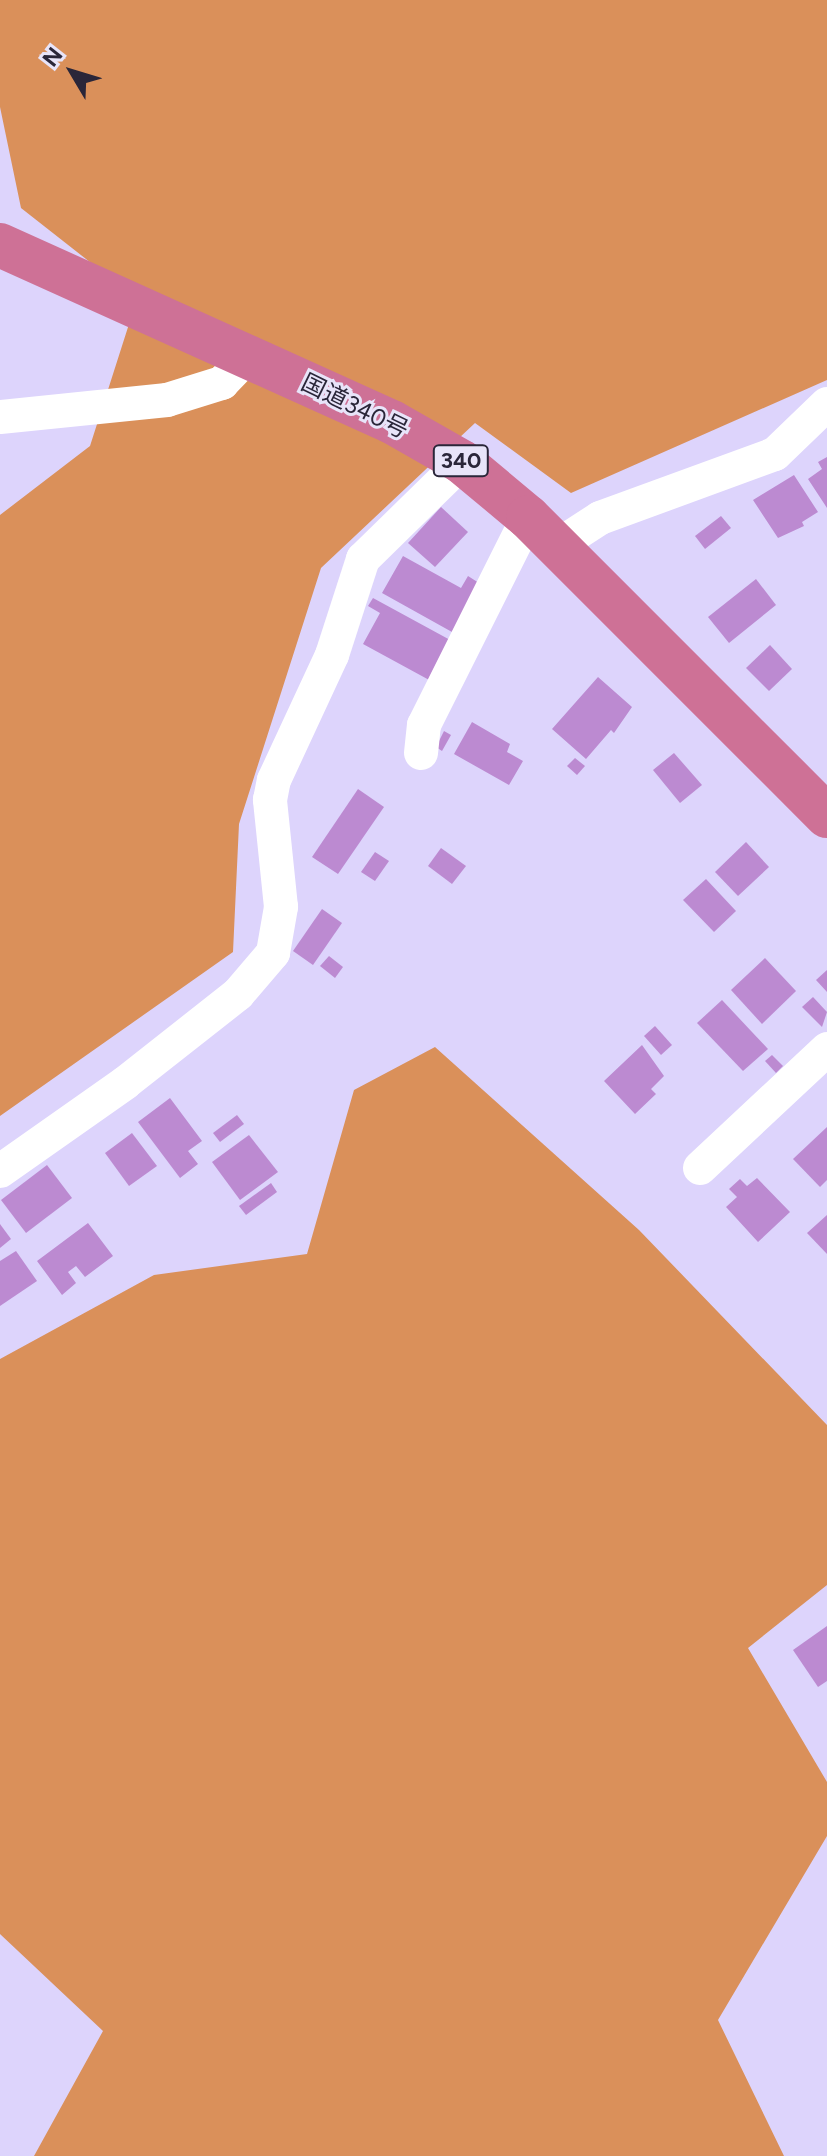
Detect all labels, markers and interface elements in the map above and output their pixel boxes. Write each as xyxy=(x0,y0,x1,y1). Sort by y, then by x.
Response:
north arrow xyxy=(32,32,112,112)
text: N xyxy=(37,42,69,72)
street label: 国道340号 xyxy=(297,368,413,444)
road number: 340 xyxy=(431,443,491,479)

